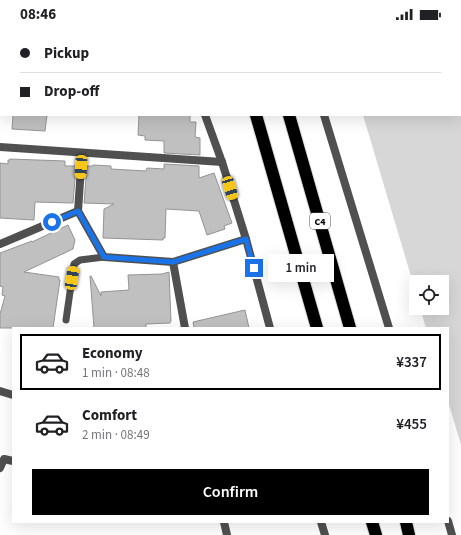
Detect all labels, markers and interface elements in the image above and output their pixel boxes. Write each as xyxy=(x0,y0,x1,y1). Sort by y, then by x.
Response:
text: 08:46 xyxy=(20,4,56,25)
text: Pickup xyxy=(44,43,89,64)
text: Drop-off xyxy=(44,81,99,102)
car xyxy=(74,155,88,179)
car xyxy=(221,175,239,201)
route start xyxy=(43,213,61,231)
road number: C4 xyxy=(310,213,330,229)
callout: 1 min xyxy=(268,254,334,282)
route end xyxy=(245,259,263,277)
text: 1 min xyxy=(286,259,316,277)
car xyxy=(64,265,80,291)
map controls xyxy=(409,275,449,315)
button: locate xyxy=(409,275,449,315)
text: Economy xyxy=(82,343,143,364)
icon: car xyxy=(34,344,70,380)
text: ¥337 xyxy=(396,352,427,373)
text: 1 min · 08:48 xyxy=(82,364,150,382)
text: Comfort xyxy=(82,405,137,426)
icon: car xyxy=(34,406,70,442)
text: ¥455 xyxy=(396,414,427,435)
text: 2 min · 08:49 xyxy=(82,426,150,444)
button: Confirm xyxy=(32,469,429,515)

